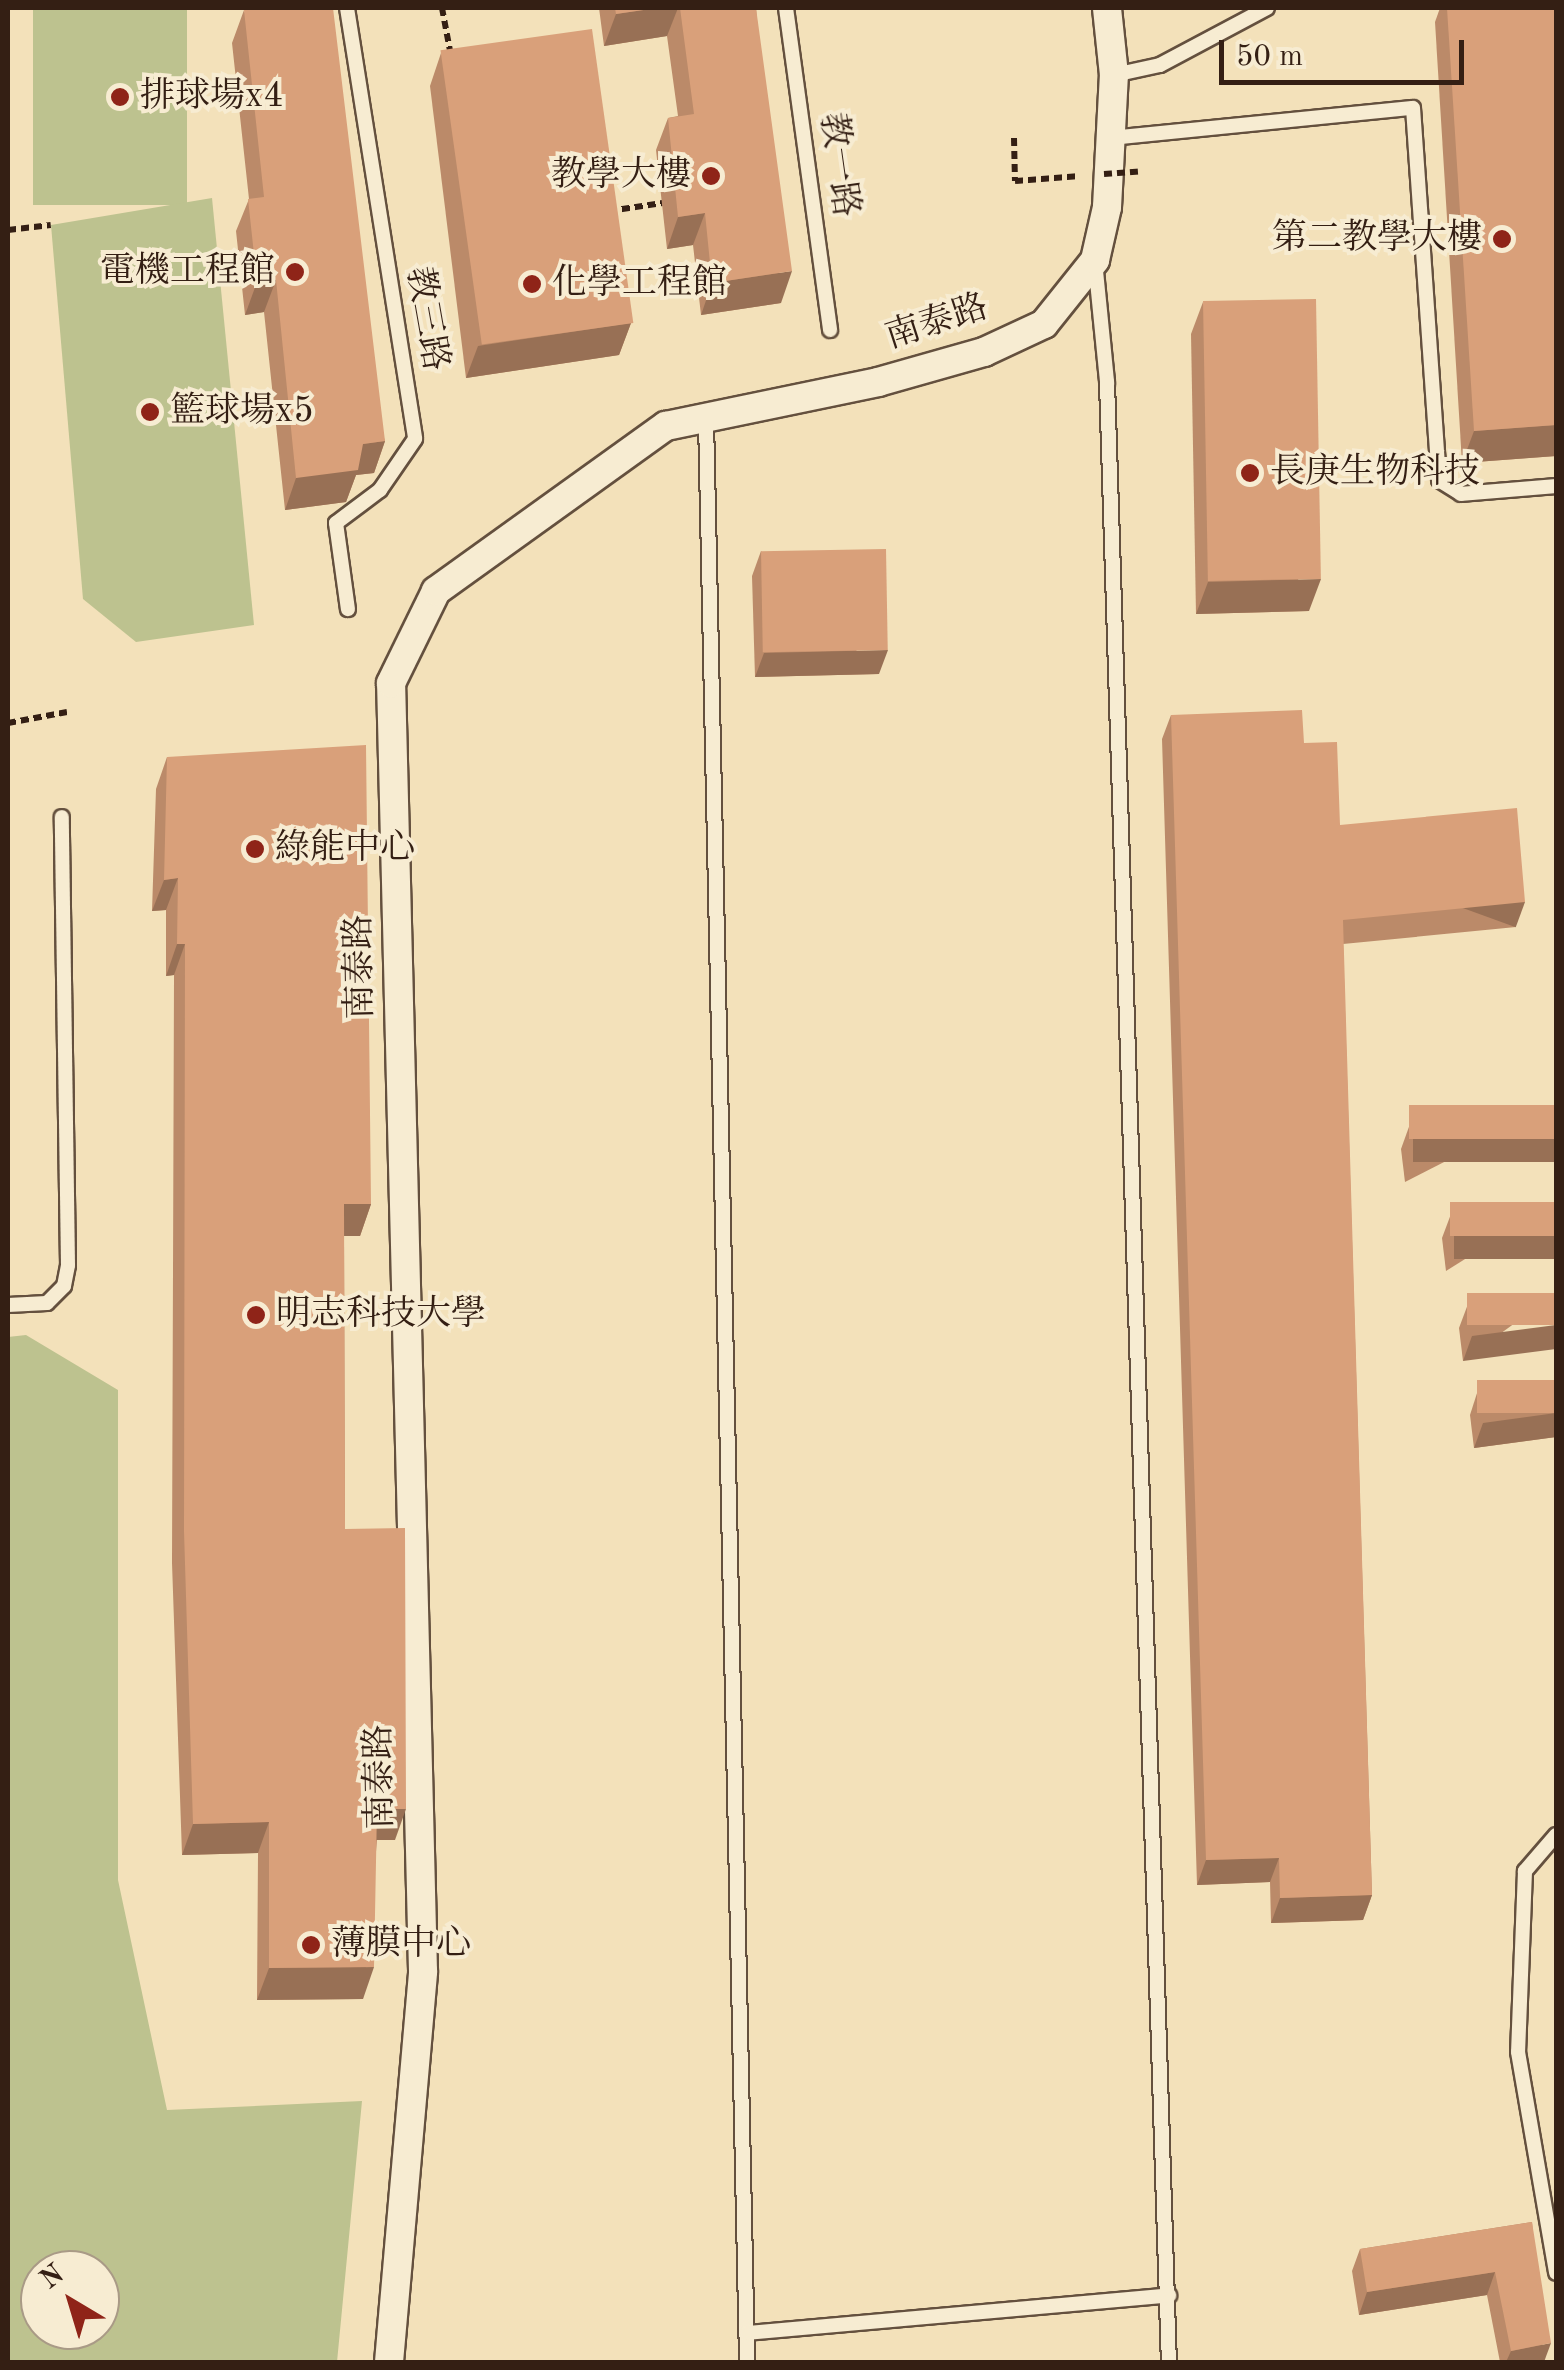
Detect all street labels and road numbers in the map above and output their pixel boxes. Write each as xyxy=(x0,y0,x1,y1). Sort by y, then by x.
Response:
street label: 教一路 xyxy=(810,110,866,220)
street label: 教三路 xyxy=(396,264,456,374)
street label: 南泰路 xyxy=(881,287,993,359)
street label: 南泰路 xyxy=(339,914,383,1020)
street label: 南泰路 xyxy=(359,1724,403,1830)

